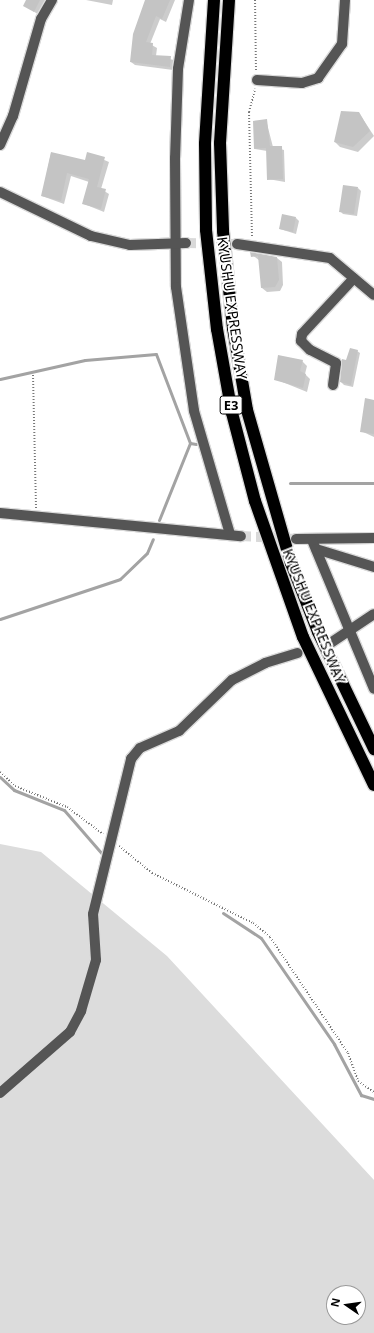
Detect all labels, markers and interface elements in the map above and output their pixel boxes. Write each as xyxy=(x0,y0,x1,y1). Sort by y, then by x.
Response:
street label: KYUSHU EXPRESSWAY xyxy=(214,236,250,380)
road number: E3 xyxy=(219,394,243,416)
street label: KYUSHU EXPRESSWAY xyxy=(279,546,349,686)
north arrow xyxy=(326,1285,366,1325)
text: N xyxy=(326,1296,343,1308)

